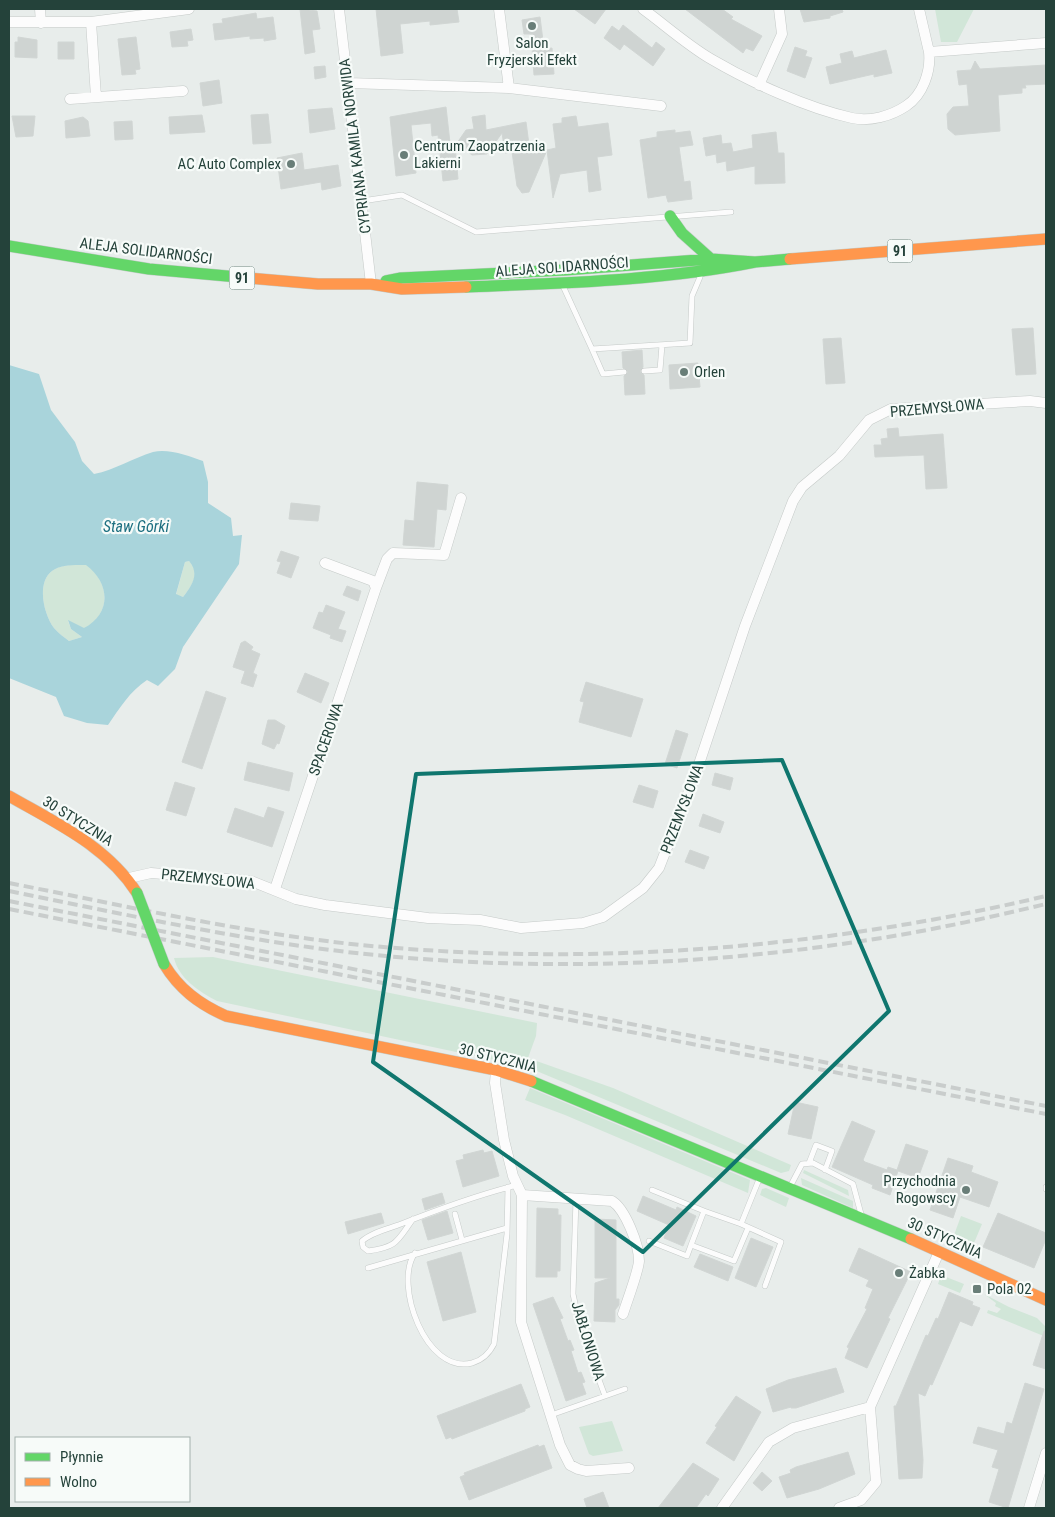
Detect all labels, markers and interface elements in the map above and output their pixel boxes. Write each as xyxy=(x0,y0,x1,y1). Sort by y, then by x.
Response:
marker: Salon Fryzjerski Efekt xyxy=(526,20,538,32)
place label: Salon Fryzjerski Efekt xyxy=(487,34,577,69)
street label: CYPRIANA KAMILA NORWIDA xyxy=(335,57,375,235)
place label: Centrum Zaopatrzenia Lakierni xyxy=(414,137,545,172)
marker: Centrum Zaopatrzenia Lakierni xyxy=(398,149,410,161)
place label: AC Auto Complex xyxy=(178,155,281,173)
marker: AC Auto Complex xyxy=(285,158,297,170)
street label: ALEJA SOLIDARNOŚCI xyxy=(79,234,213,268)
road number: 91 xyxy=(888,240,912,262)
street label: ALEJA SOLIDARNOŚCI xyxy=(495,253,629,281)
road number: 91 xyxy=(230,266,254,290)
place label: Orlen xyxy=(694,363,725,381)
marker: Orlen xyxy=(678,366,690,378)
street label: PRZEMYSŁOWA xyxy=(889,395,985,421)
water label: Staw Górki xyxy=(103,517,169,536)
street label: SPACEROWA xyxy=(305,700,347,778)
street label: PRZEMYSŁOWA xyxy=(657,762,707,856)
street label: 30 STYCZNIA xyxy=(39,792,117,850)
street label: PRZEMYSŁOWA xyxy=(160,865,256,893)
street label: 30 STYCZNIA xyxy=(457,1040,539,1076)
place label: Przychodnia Rogowscy xyxy=(883,1172,956,1207)
marker: Przychodnia Rogowscy xyxy=(960,1184,972,1196)
street label: 30 STYCZNIA xyxy=(905,1214,985,1263)
place label: Żabka xyxy=(909,1264,945,1282)
marker: Żabka xyxy=(893,1267,905,1279)
place label: Pola 02 xyxy=(987,1280,1032,1298)
marker: Pola 02 xyxy=(971,1283,983,1295)
street label: JABŁONIOWA xyxy=(567,1299,609,1383)
legend xyxy=(15,1437,190,1502)
text: Płynnie xyxy=(60,1448,103,1466)
text: Wolno xyxy=(60,1473,97,1491)

